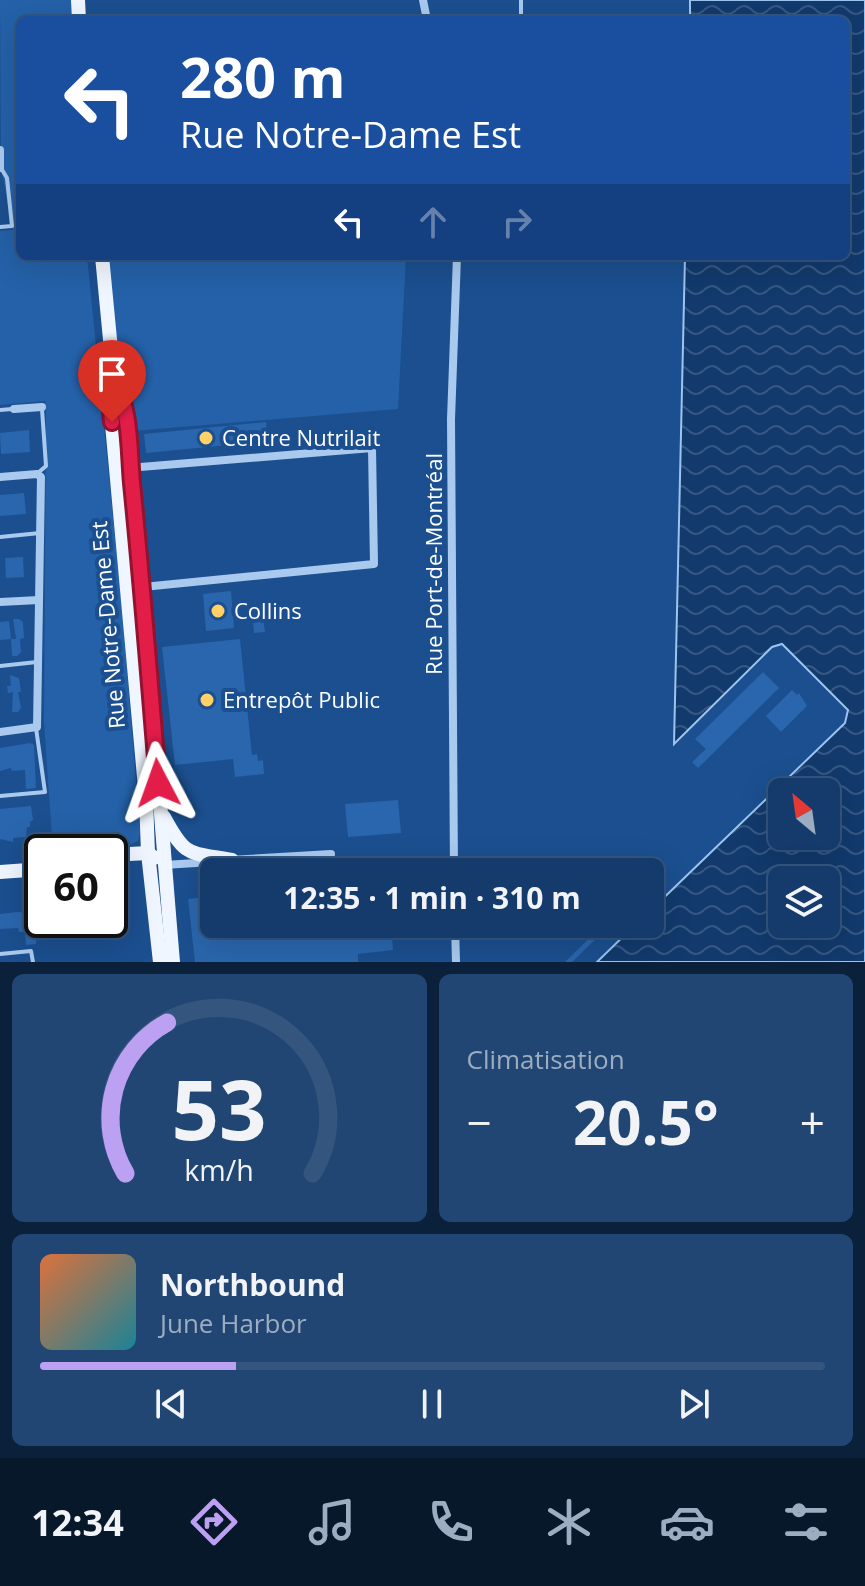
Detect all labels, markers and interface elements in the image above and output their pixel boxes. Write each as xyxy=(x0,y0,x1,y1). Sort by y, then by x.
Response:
text: 280 m xyxy=(180,38,346,114)
icon: left xyxy=(48,48,152,152)
text: Rue Notre-Dame Est xyxy=(180,110,521,159)
icon: left xyxy=(327,200,371,244)
icon: ahead xyxy=(411,200,455,244)
icon: right xyxy=(495,200,539,244)
pin xyxy=(78,340,146,422)
icon: arrive xyxy=(90,352,134,396)
place label: Centre Nutrilait xyxy=(222,422,380,452)
marker: Centre Nutrilait xyxy=(197,429,215,447)
street label: Rue Port-de-Montréal xyxy=(418,453,448,675)
street label: Rue Notre-Dame Est xyxy=(83,520,131,730)
place label: Collins xyxy=(234,595,302,625)
marker: Collins xyxy=(209,602,227,620)
place label: Entrepôt Public xyxy=(223,684,380,714)
marker: Entrepôt Public xyxy=(198,691,216,709)
position arrow xyxy=(116,741,200,825)
north arrow xyxy=(768,778,840,850)
map controls xyxy=(768,778,840,938)
speed limit sign: 60 xyxy=(24,834,128,938)
button: layers xyxy=(768,866,840,938)
text: 12:35 · 1 min · 310 m xyxy=(283,877,581,918)
text: Climatisation xyxy=(467,1041,625,1077)
text: 53 xyxy=(172,1051,267,1164)
text: 20.5° xyxy=(573,1081,719,1163)
text: − xyxy=(467,1092,492,1152)
text: + xyxy=(800,1092,825,1152)
text: km/h xyxy=(185,1150,254,1189)
text: Northbound xyxy=(160,1264,345,1305)
text: June Harbor xyxy=(160,1305,307,1341)
icon: previous xyxy=(149,1382,193,1426)
icon: pause xyxy=(410,1382,454,1426)
icon: next xyxy=(672,1382,716,1426)
icon: directions xyxy=(186,1494,242,1550)
icon: music xyxy=(304,1494,360,1550)
icon: phone xyxy=(423,1494,479,1550)
icon: climate xyxy=(541,1494,597,1550)
icon: car xyxy=(659,1494,715,1550)
icon: filters xyxy=(778,1494,834,1550)
text: 12:34 xyxy=(31,1498,124,1547)

